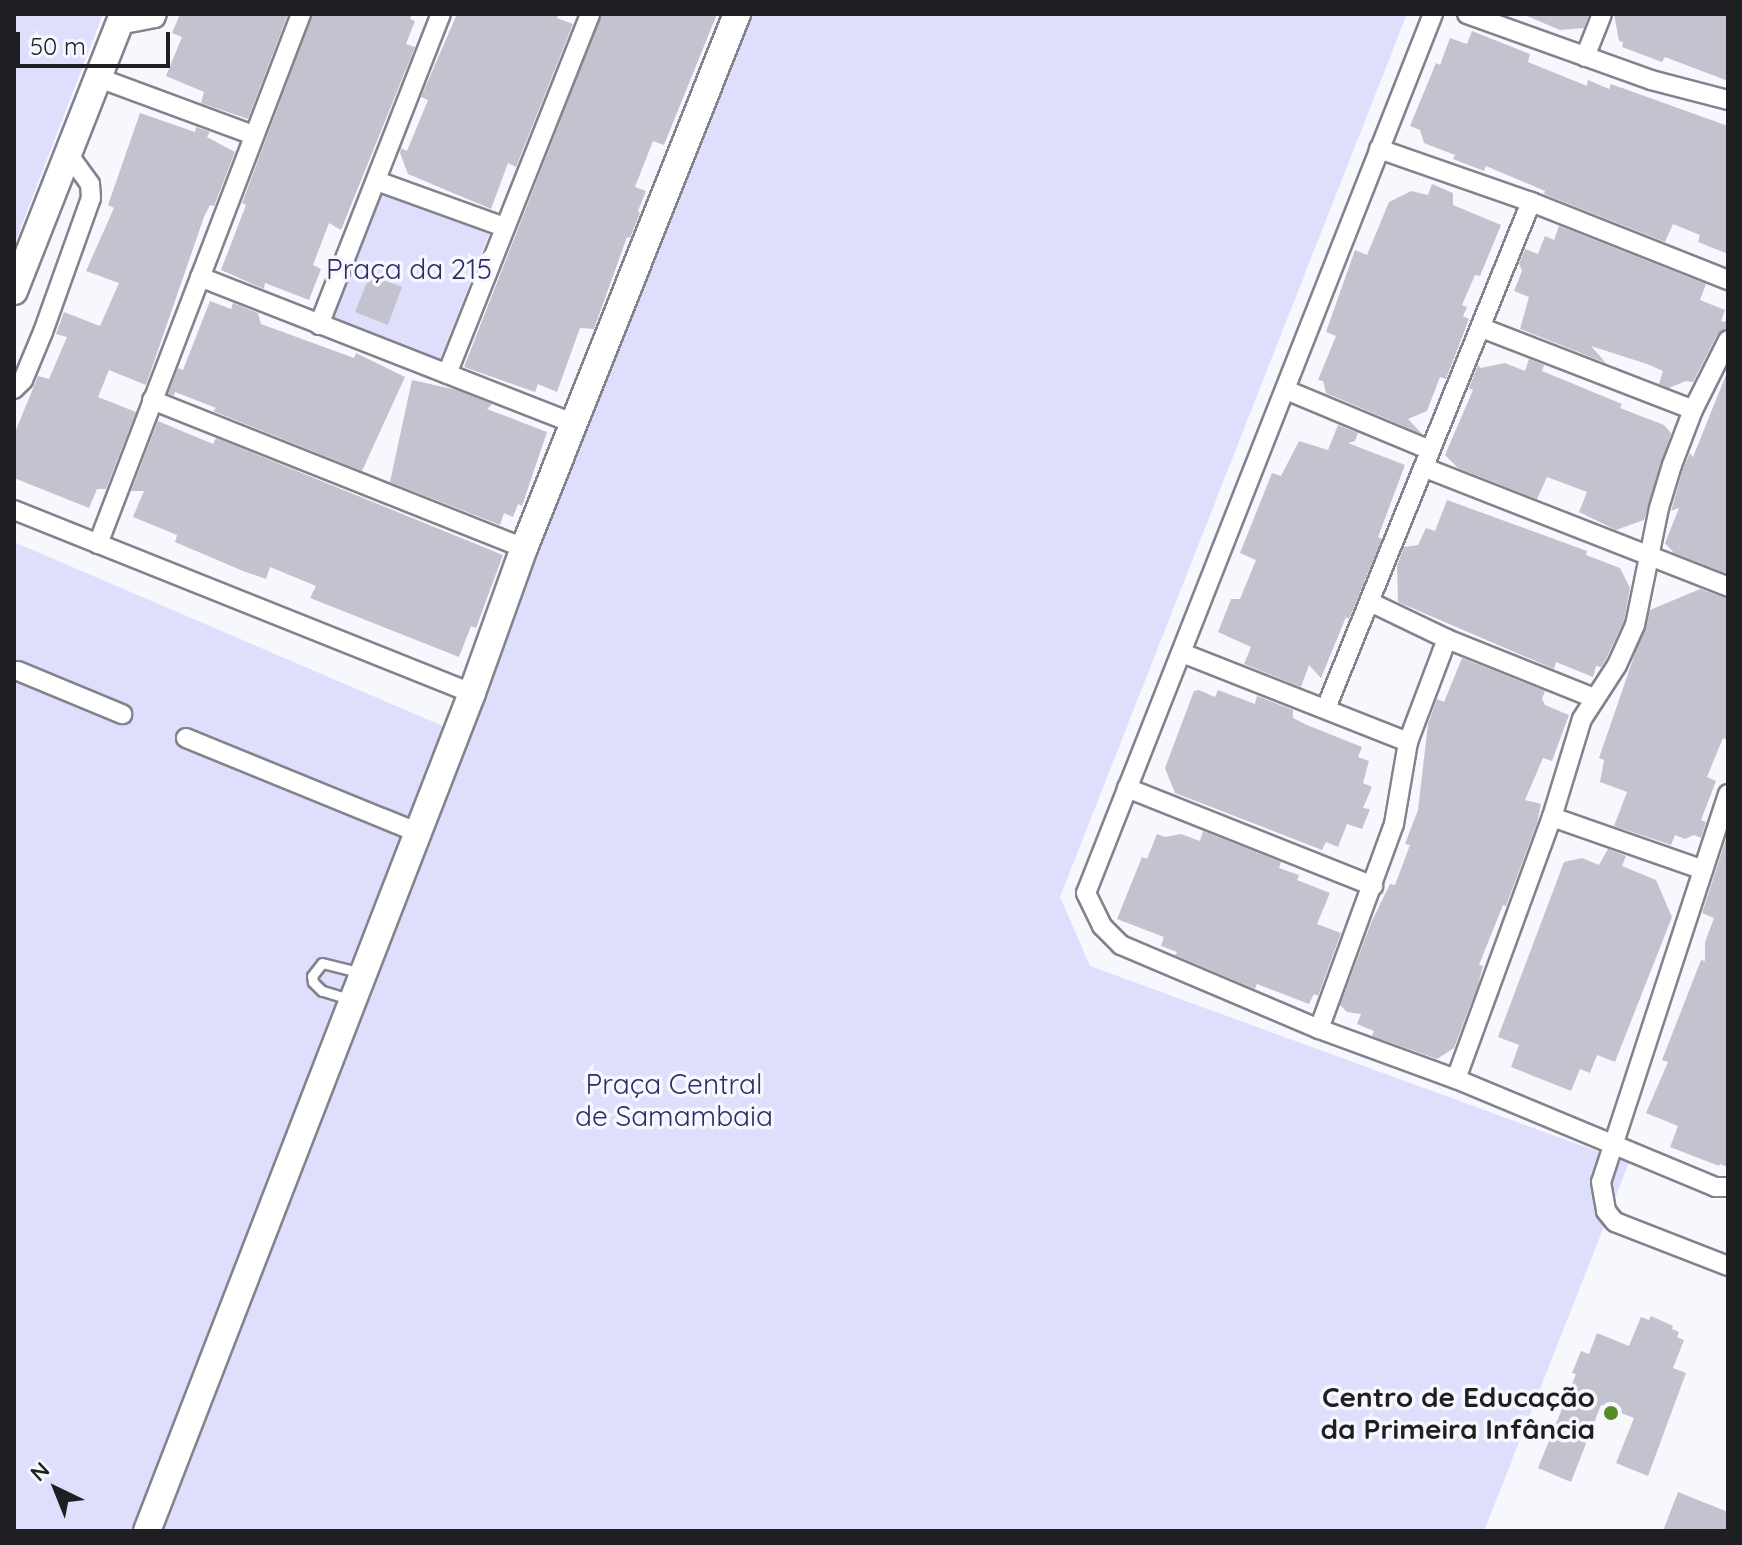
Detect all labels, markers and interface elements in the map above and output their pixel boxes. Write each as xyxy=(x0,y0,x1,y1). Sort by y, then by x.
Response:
scale bar xyxy=(20,16,174,66)
text: 50 m xyxy=(30,31,86,61)
park label: Praça da 215 xyxy=(326,252,492,286)
park label: Praça Central de Samambaia xyxy=(575,1067,773,1133)
place label: Centro de Educação da Primeira Infância xyxy=(1321,1380,1595,1446)
marker: Centro de Educação da Primeira Infância xyxy=(1602,1404,1620,1422)
north arrow xyxy=(16,1449,96,1529)
text: N xyxy=(24,1456,55,1487)

